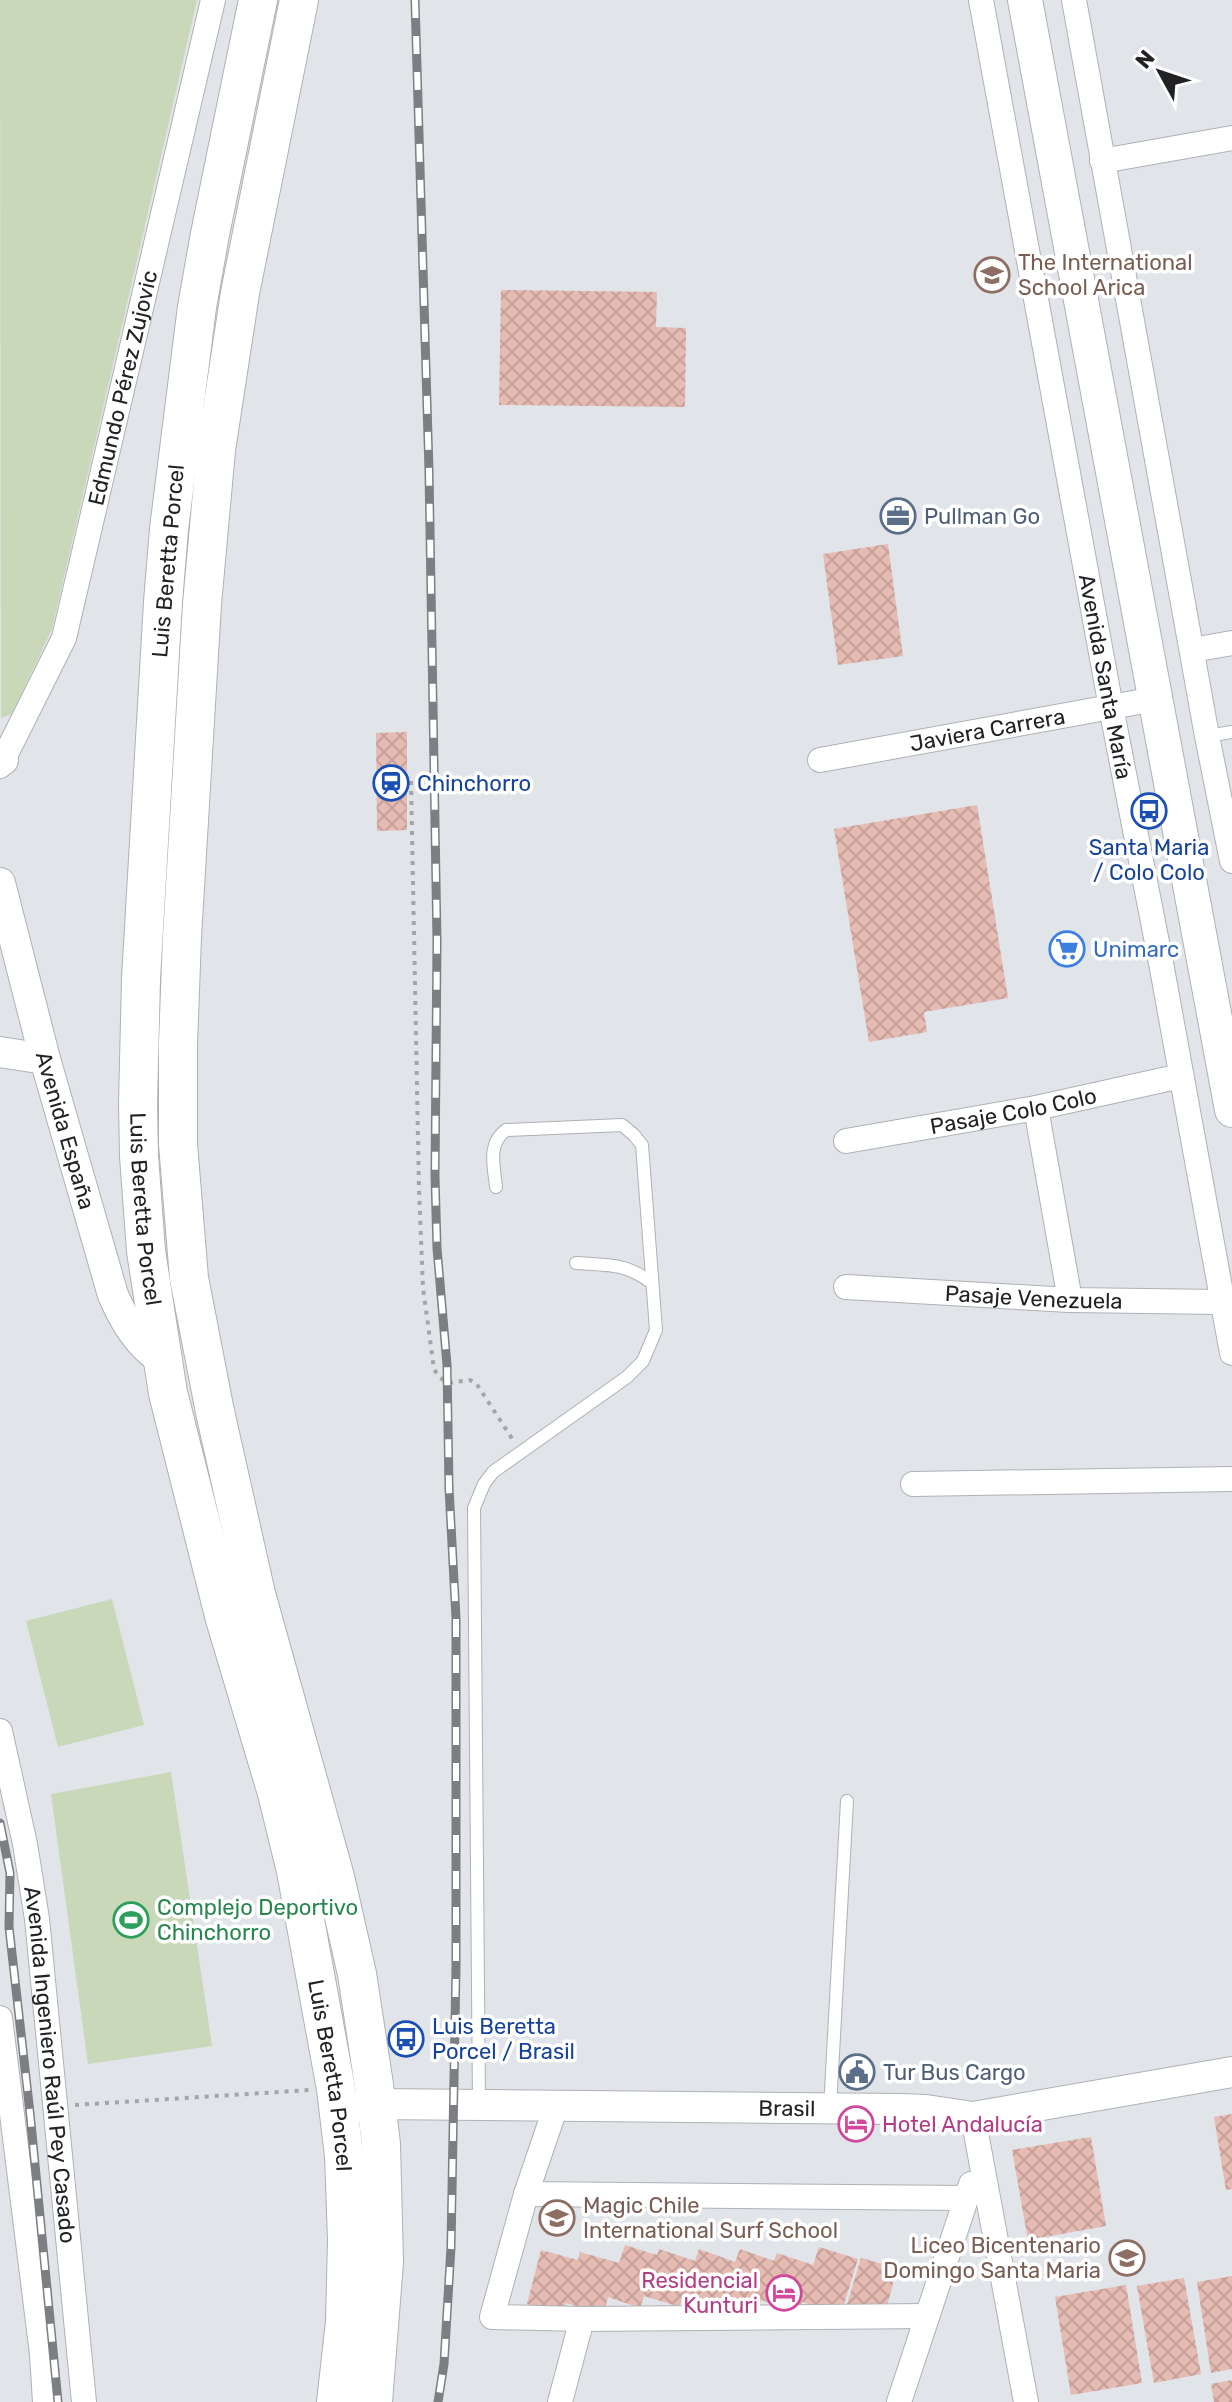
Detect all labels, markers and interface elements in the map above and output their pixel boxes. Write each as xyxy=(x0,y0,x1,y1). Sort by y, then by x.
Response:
north arrow xyxy=(1120,32,1200,112)
text: N xyxy=(1130,45,1160,74)
place label: The International School Arica xyxy=(1018,249,1193,301)
school or university icon: The International School Arica xyxy=(973,256,1011,294)
street label: Edmundo Pérez Zujovic xyxy=(82,268,163,508)
street label: Luis Beretta Porcel xyxy=(146,463,190,659)
office icon: Pullman Go xyxy=(879,497,917,535)
place label: Pullman Go xyxy=(924,503,1040,530)
street label: Avenida Santa María xyxy=(1073,572,1138,781)
street label: Javiera Carrera xyxy=(907,702,1067,757)
station icon: Chinchorro xyxy=(372,764,410,802)
place label: Chinchorro xyxy=(417,770,531,797)
bus stop icon: Santa Maria / Colo Colo xyxy=(1130,792,1168,830)
place label: Santa Maria / Colo Colo xyxy=(1089,834,1209,886)
supermarket icon: Unimarc xyxy=(1048,930,1086,968)
place label: Unimarc xyxy=(1093,936,1179,963)
street label: Avenida España xyxy=(30,1049,101,1212)
street label: Pasaje Colo Colo xyxy=(928,1082,1099,1140)
street label: Luis Beretta Porcel xyxy=(125,1112,168,1307)
street label: Pasaje Venezuela xyxy=(944,1279,1123,1314)
street label: Avenida Ingeniero Raúl Pey Casado xyxy=(18,1884,82,2245)
place label: Complejo Deportivo Chinchorro xyxy=(157,1894,358,1946)
sports icon: Complejo Deportivo Chinchorro xyxy=(112,1901,150,1939)
street label: Luis Beretta Porcel xyxy=(303,1977,358,2172)
place label: Luis Beretta Porcel / Brasil xyxy=(432,2013,575,2065)
bus stop icon: Luis Beretta Porcel / Brasil xyxy=(387,2020,425,2058)
public building icon: Tur Bus Cargo xyxy=(838,2053,876,2091)
place label: Tur Bus Cargo xyxy=(883,2059,1026,2086)
street label: Brasil xyxy=(758,2094,815,2122)
hotel icon: Hotel Andalucía xyxy=(837,2105,875,2143)
place label: Hotel Andalucía xyxy=(882,2111,1043,2138)
place label: Magic Chile International Surf School xyxy=(583,2192,838,2244)
school or university icon: Magic Chile International Surf School xyxy=(538,2199,576,2237)
place label: Liceo Bicentenario Domingo Santa Maria xyxy=(883,2232,1101,2284)
school or university icon: Liceo Bicentenario Domingo Santa Maria xyxy=(1108,2239,1146,2277)
place label: Residencial Kunturi xyxy=(641,2267,758,2319)
hotel icon: Residencial Kunturi xyxy=(765,2274,803,2312)

